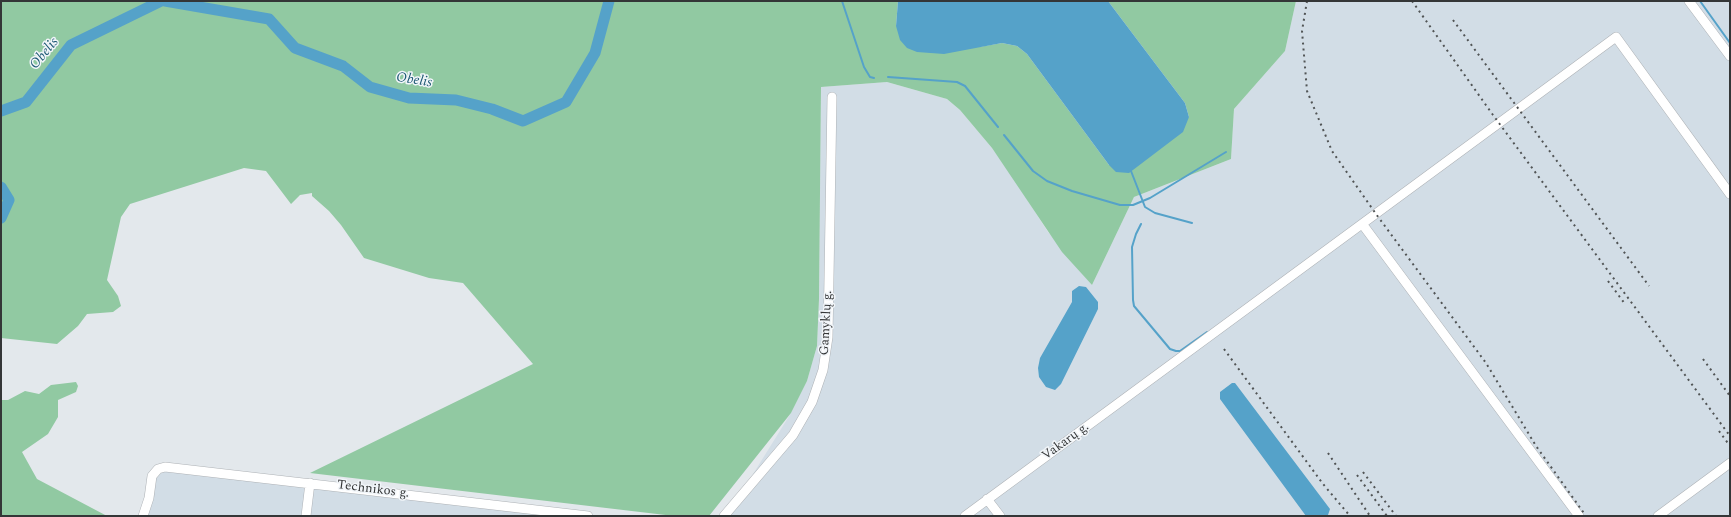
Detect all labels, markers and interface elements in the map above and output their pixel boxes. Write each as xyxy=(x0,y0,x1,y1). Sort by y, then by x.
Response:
water label: Obelis xyxy=(27,35,63,73)
water label: Obelis xyxy=(395,70,433,92)
street label: Gamyklų g. xyxy=(818,290,836,356)
street label: Vakarų g. xyxy=(1039,420,1093,464)
street label: Technikos g. xyxy=(336,478,410,502)

